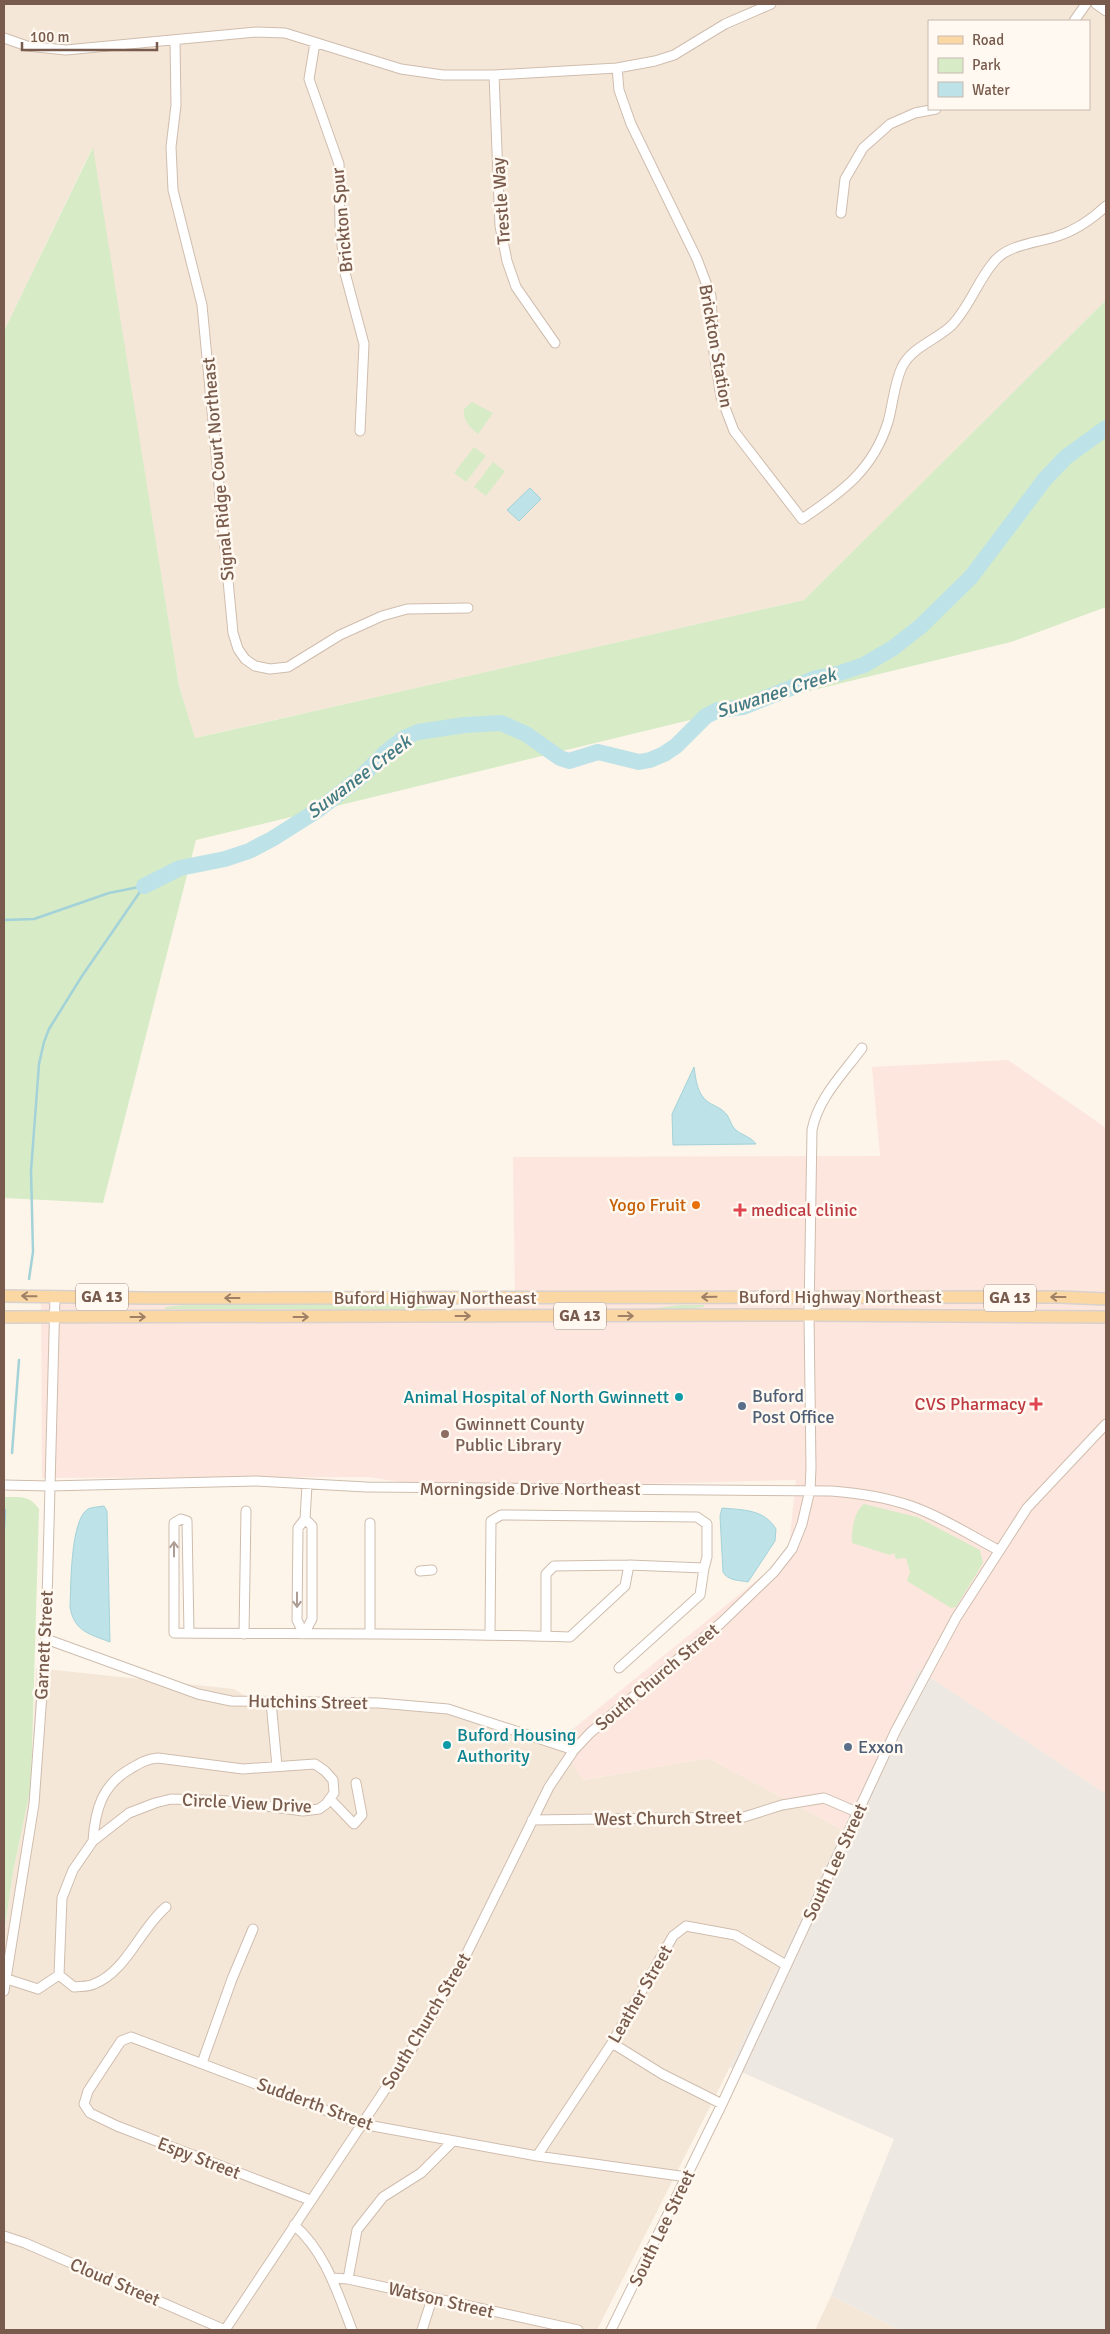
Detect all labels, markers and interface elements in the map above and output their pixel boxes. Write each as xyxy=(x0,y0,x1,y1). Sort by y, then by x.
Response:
scale bar xyxy=(22,20,158,52)
legend xyxy=(928,20,1090,110)
text: 100 m xyxy=(30,28,70,46)
text: Road xyxy=(972,31,1004,49)
text: Park xyxy=(972,56,1001,74)
text: Water xyxy=(972,81,1010,99)
street label: Trestle Way xyxy=(487,156,515,245)
street label: Brickton Spur xyxy=(326,166,358,273)
street label: Brickton Station xyxy=(694,283,738,409)
street label: Signal Ridge Court Northeast xyxy=(197,356,239,582)
water label: Suwanee Creek xyxy=(713,662,840,724)
water label: Suwanee Creek xyxy=(302,729,417,824)
place label: Yogo Fruit xyxy=(609,1194,686,1216)
marker: Yogo Fruit xyxy=(690,1199,702,1211)
place label: medical clinic xyxy=(751,1199,857,1221)
marker: medical clinic xyxy=(733,1203,747,1217)
road number: GA 13 xyxy=(76,1284,128,1310)
road number: GA 13 xyxy=(984,1285,1036,1312)
street label: Buford Highway Northeast xyxy=(738,1286,942,1308)
street label: Buford Highway Northeast xyxy=(333,1287,537,1309)
one-way arrow xyxy=(22,1291,38,1301)
one-way arrow xyxy=(701,1292,718,1302)
one-way arrow xyxy=(1050,1292,1066,1302)
one-way arrow xyxy=(224,1293,240,1303)
road number: GA 13 xyxy=(554,1302,606,1330)
one-way arrow xyxy=(455,1311,471,1321)
one-way arrow xyxy=(618,1311,634,1321)
one-way arrow xyxy=(130,1312,146,1322)
one-way arrow xyxy=(292,1312,309,1322)
place label: Buford Post Office xyxy=(752,1385,834,1428)
place label: Animal Hospital of North Gwinnett xyxy=(403,1386,669,1408)
marker: Animal Hospital of North Gwinnett xyxy=(673,1391,685,1403)
place label: CVS Pharmacy xyxy=(915,1393,1027,1415)
marker: CVS Pharmacy xyxy=(1030,1398,1042,1410)
marker: Buford Post Office xyxy=(736,1400,748,1412)
place label: Gwinnett County Public Library xyxy=(455,1413,585,1456)
marker: Gwinnett County Public Library xyxy=(439,1428,451,1440)
street label: Morningside Drive Northeast xyxy=(419,1478,641,1500)
one-way arrow xyxy=(169,1541,179,1558)
street label: Garnett Street xyxy=(30,1590,58,1700)
one-way arrow xyxy=(292,1592,302,1608)
street label: South Church Street xyxy=(590,1619,724,1735)
street label: Hutchins Street xyxy=(248,1690,368,1714)
place label: Buford Housing Authority xyxy=(457,1724,576,1767)
place label: Exxon xyxy=(858,1736,904,1758)
marker: Buford Housing Authority xyxy=(441,1739,453,1751)
marker: Exxon xyxy=(842,1741,854,1753)
street label: Circle View Drive xyxy=(182,1789,312,1817)
street label: South Lee Street xyxy=(798,1800,872,1924)
street label: West Church Street xyxy=(594,1806,742,1830)
street label: Leather Street xyxy=(603,1941,677,2047)
street label: South Church Street xyxy=(377,1949,475,2093)
street label: Sudderth Street xyxy=(254,2073,376,2135)
street label: Espy Street xyxy=(154,2132,244,2184)
street label: South Lee Street xyxy=(624,2166,700,2290)
street label: Cloud Street xyxy=(67,2253,163,2311)
street label: Watson Street xyxy=(386,2277,496,2323)

